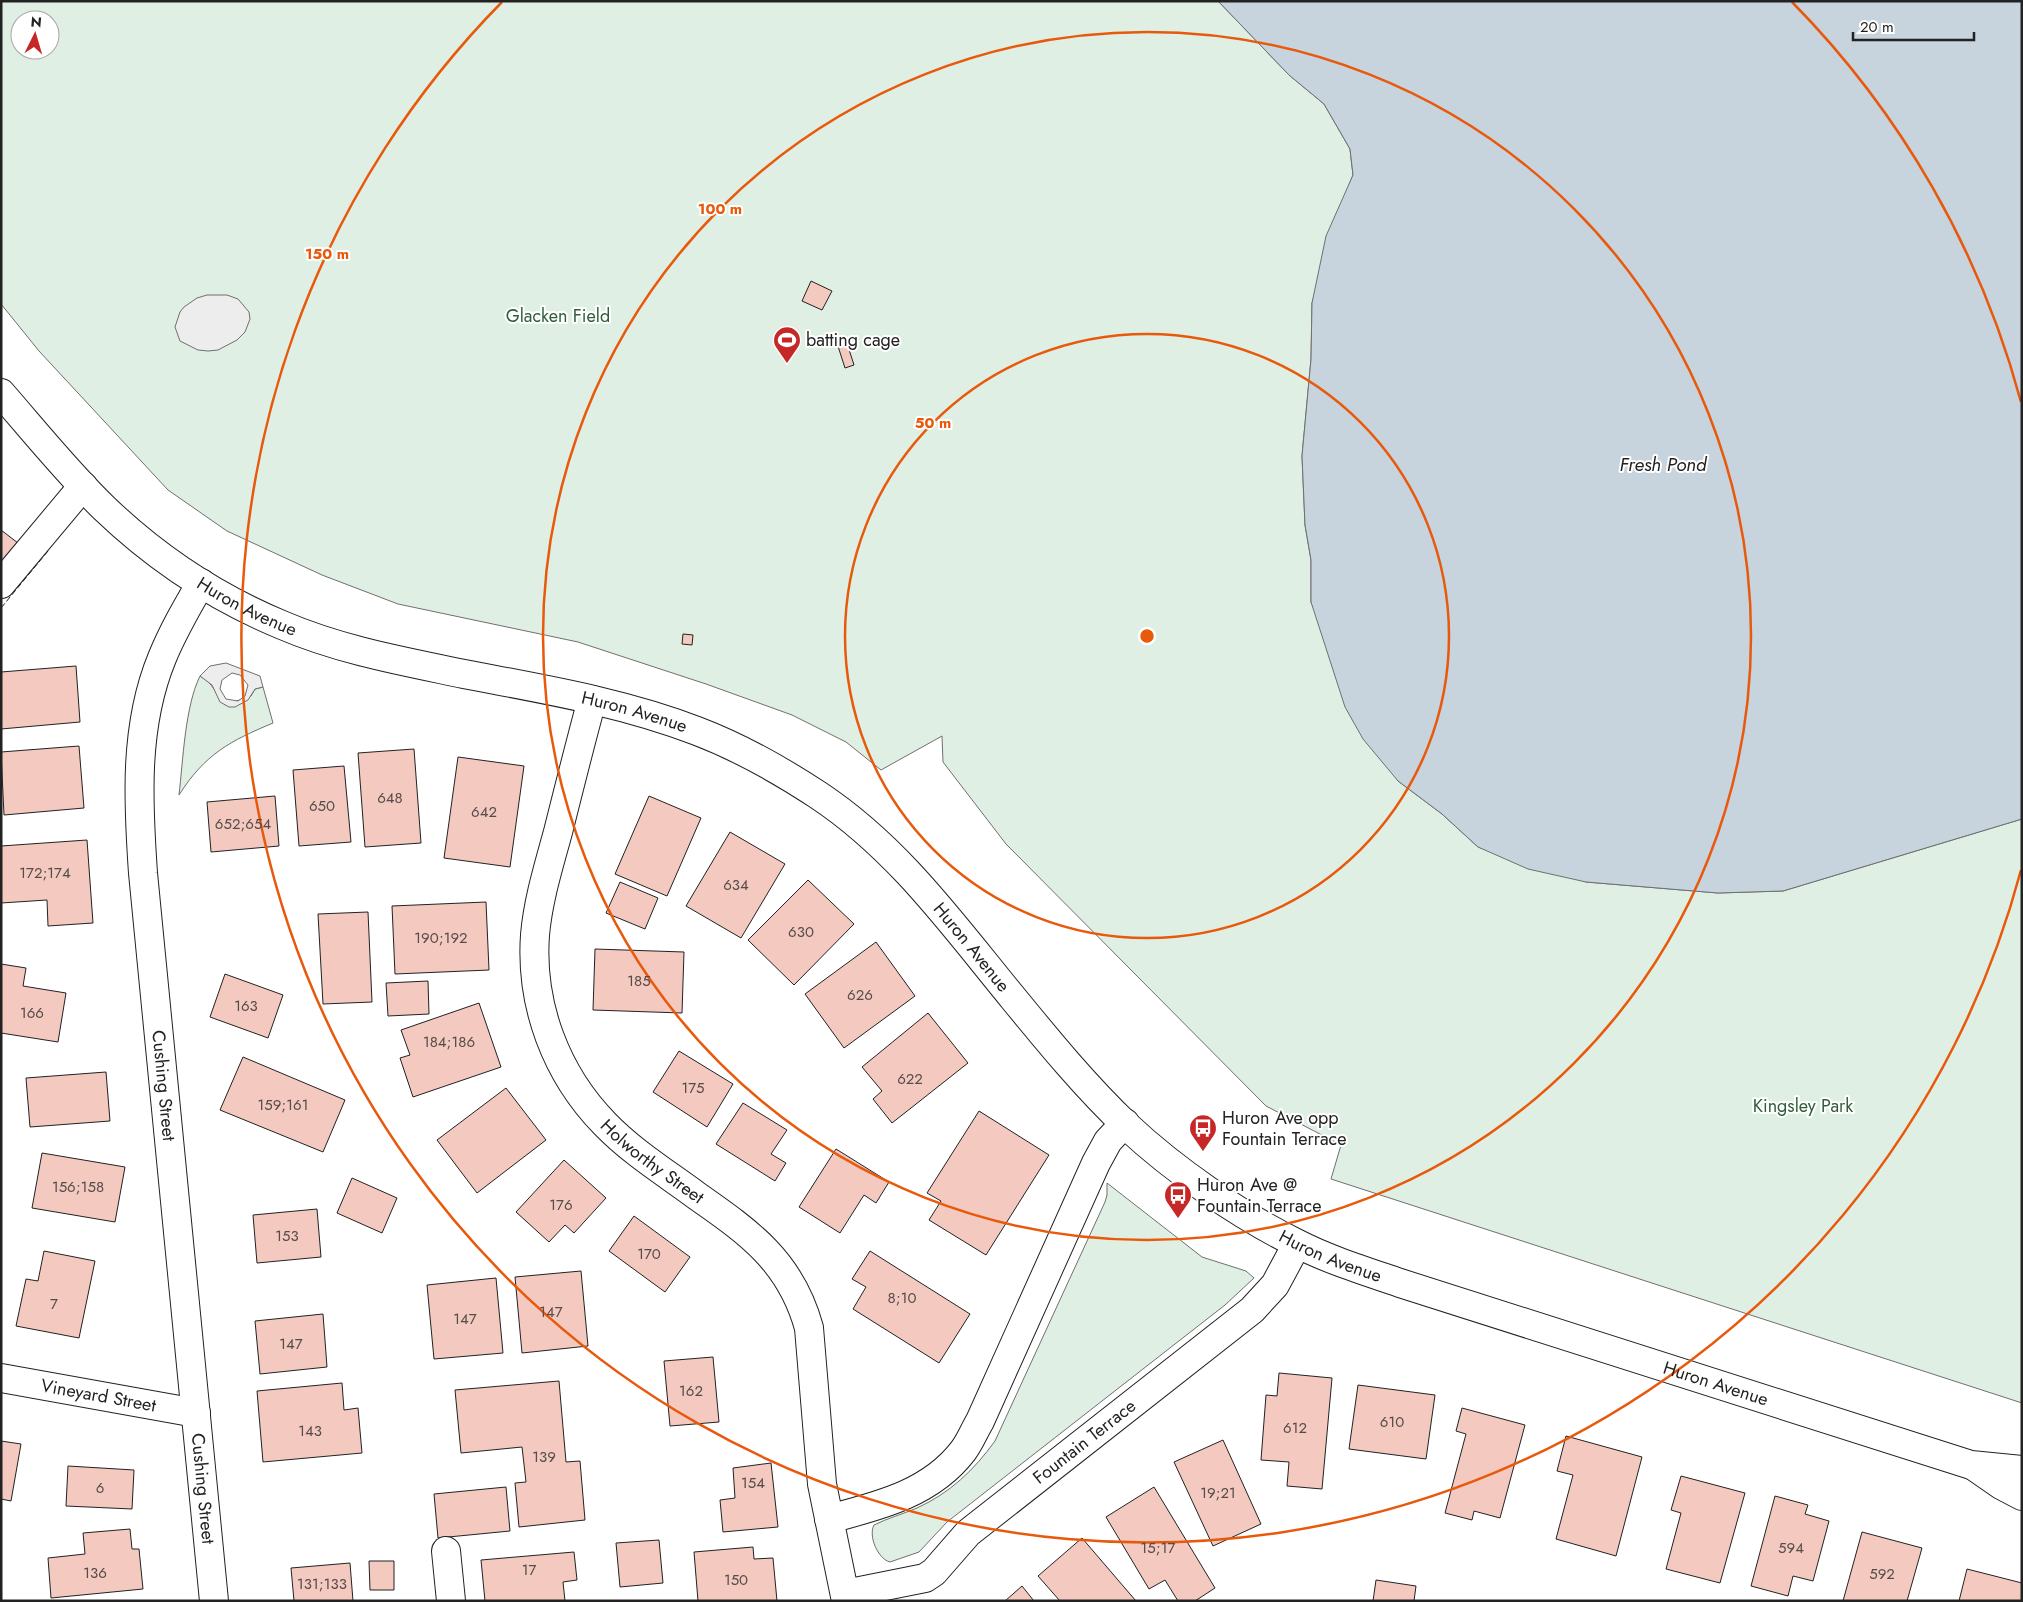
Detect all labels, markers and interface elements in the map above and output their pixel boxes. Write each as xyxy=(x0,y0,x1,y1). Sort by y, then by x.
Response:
north arrow xyxy=(10,10,60,60)
scale bar xyxy=(1853,10,1974,42)
text: N xyxy=(30,12,43,32)
text: 20 m xyxy=(1860,16,1894,38)
text: 100 m xyxy=(698,198,742,220)
text: 150 m xyxy=(305,243,349,265)
park label: Glacken Field xyxy=(506,303,610,329)
sports icon: batting cage xyxy=(772,325,802,364)
place label: batting cage xyxy=(806,327,900,353)
text: 50 m xyxy=(915,412,951,434)
water label: Fresh Pond xyxy=(1620,451,1708,478)
street label: Huron Avenue xyxy=(192,571,301,643)
centre of rings xyxy=(1138,627,1156,645)
street label: Huron Avenue xyxy=(579,685,691,739)
house number: 648 xyxy=(377,787,403,809)
house number: 650 xyxy=(309,795,335,817)
house number: 642 xyxy=(471,801,497,823)
house number: 652;654 xyxy=(215,813,271,835)
house number: 172;174 xyxy=(19,862,71,884)
house number: 634 xyxy=(723,874,749,896)
street label: Huron Avenue xyxy=(927,897,1016,998)
house number: 630 xyxy=(788,921,814,943)
house number: 190;192 xyxy=(414,927,468,949)
house number: 185 xyxy=(627,970,651,992)
house number: 626 xyxy=(847,984,873,1006)
house number: 163 xyxy=(234,995,258,1017)
house number: 166 xyxy=(20,1002,44,1024)
street label: Cushing Street xyxy=(145,1029,182,1143)
house number: 184;186 xyxy=(423,1031,475,1053)
house number: 622 xyxy=(897,1068,923,1090)
house number: 175 xyxy=(681,1077,705,1099)
park label: Kingsley Park xyxy=(1753,1093,1853,1119)
house number: 159;161 xyxy=(258,1094,308,1116)
place label: Huron Ave opp Fountain Terrace xyxy=(1222,1105,1346,1152)
street label: Holworthy Street xyxy=(594,1113,710,1210)
bus stop icon: Huron Ave opp Fountain Terrace xyxy=(1188,1113,1218,1152)
place label: Huron Ave @ Fountain Terrace xyxy=(1197,1172,1321,1219)
house number: 156;158 xyxy=(52,1176,104,1198)
bus stop icon: Huron Ave @ Fountain Terrace xyxy=(1163,1180,1193,1219)
house number: 176 xyxy=(549,1194,573,1216)
street label: Huron Avenue xyxy=(1274,1223,1385,1289)
house number: 153 xyxy=(275,1225,299,1247)
house number: 170 xyxy=(637,1243,661,1265)
house number: 8;10 xyxy=(888,1287,916,1309)
house number: 7 xyxy=(50,1293,58,1315)
house number: 147 xyxy=(539,1301,563,1323)
house number: 147 xyxy=(453,1308,477,1330)
house number: 147 xyxy=(279,1333,303,1355)
street label: Huron Avenue xyxy=(1660,1355,1772,1413)
street label: Vineyard Street xyxy=(39,1372,159,1419)
house number: 162 xyxy=(679,1380,703,1402)
street label: Fountain Terrace xyxy=(1027,1393,1141,1490)
house number: 610 xyxy=(1380,1411,1404,1433)
house number: 612 xyxy=(1283,1417,1307,1439)
house number: 143 xyxy=(298,1420,322,1442)
street label: Cushing Street xyxy=(185,1432,221,1546)
house number: 139 xyxy=(532,1446,556,1468)
house number: 154 xyxy=(741,1472,765,1494)
house number: 6 xyxy=(96,1477,104,1499)
house number: 19;21 xyxy=(1200,1482,1236,1504)
house number: 15;17 xyxy=(1141,1537,1176,1559)
house number: 594 xyxy=(1778,1537,1804,1559)
house number: 17 xyxy=(522,1559,536,1581)
house number: 136 xyxy=(83,1562,107,1584)
house number: 592 xyxy=(1869,1563,1895,1585)
house number: 150 xyxy=(724,1569,748,1591)
house number: 131;133 xyxy=(297,1573,347,1595)

